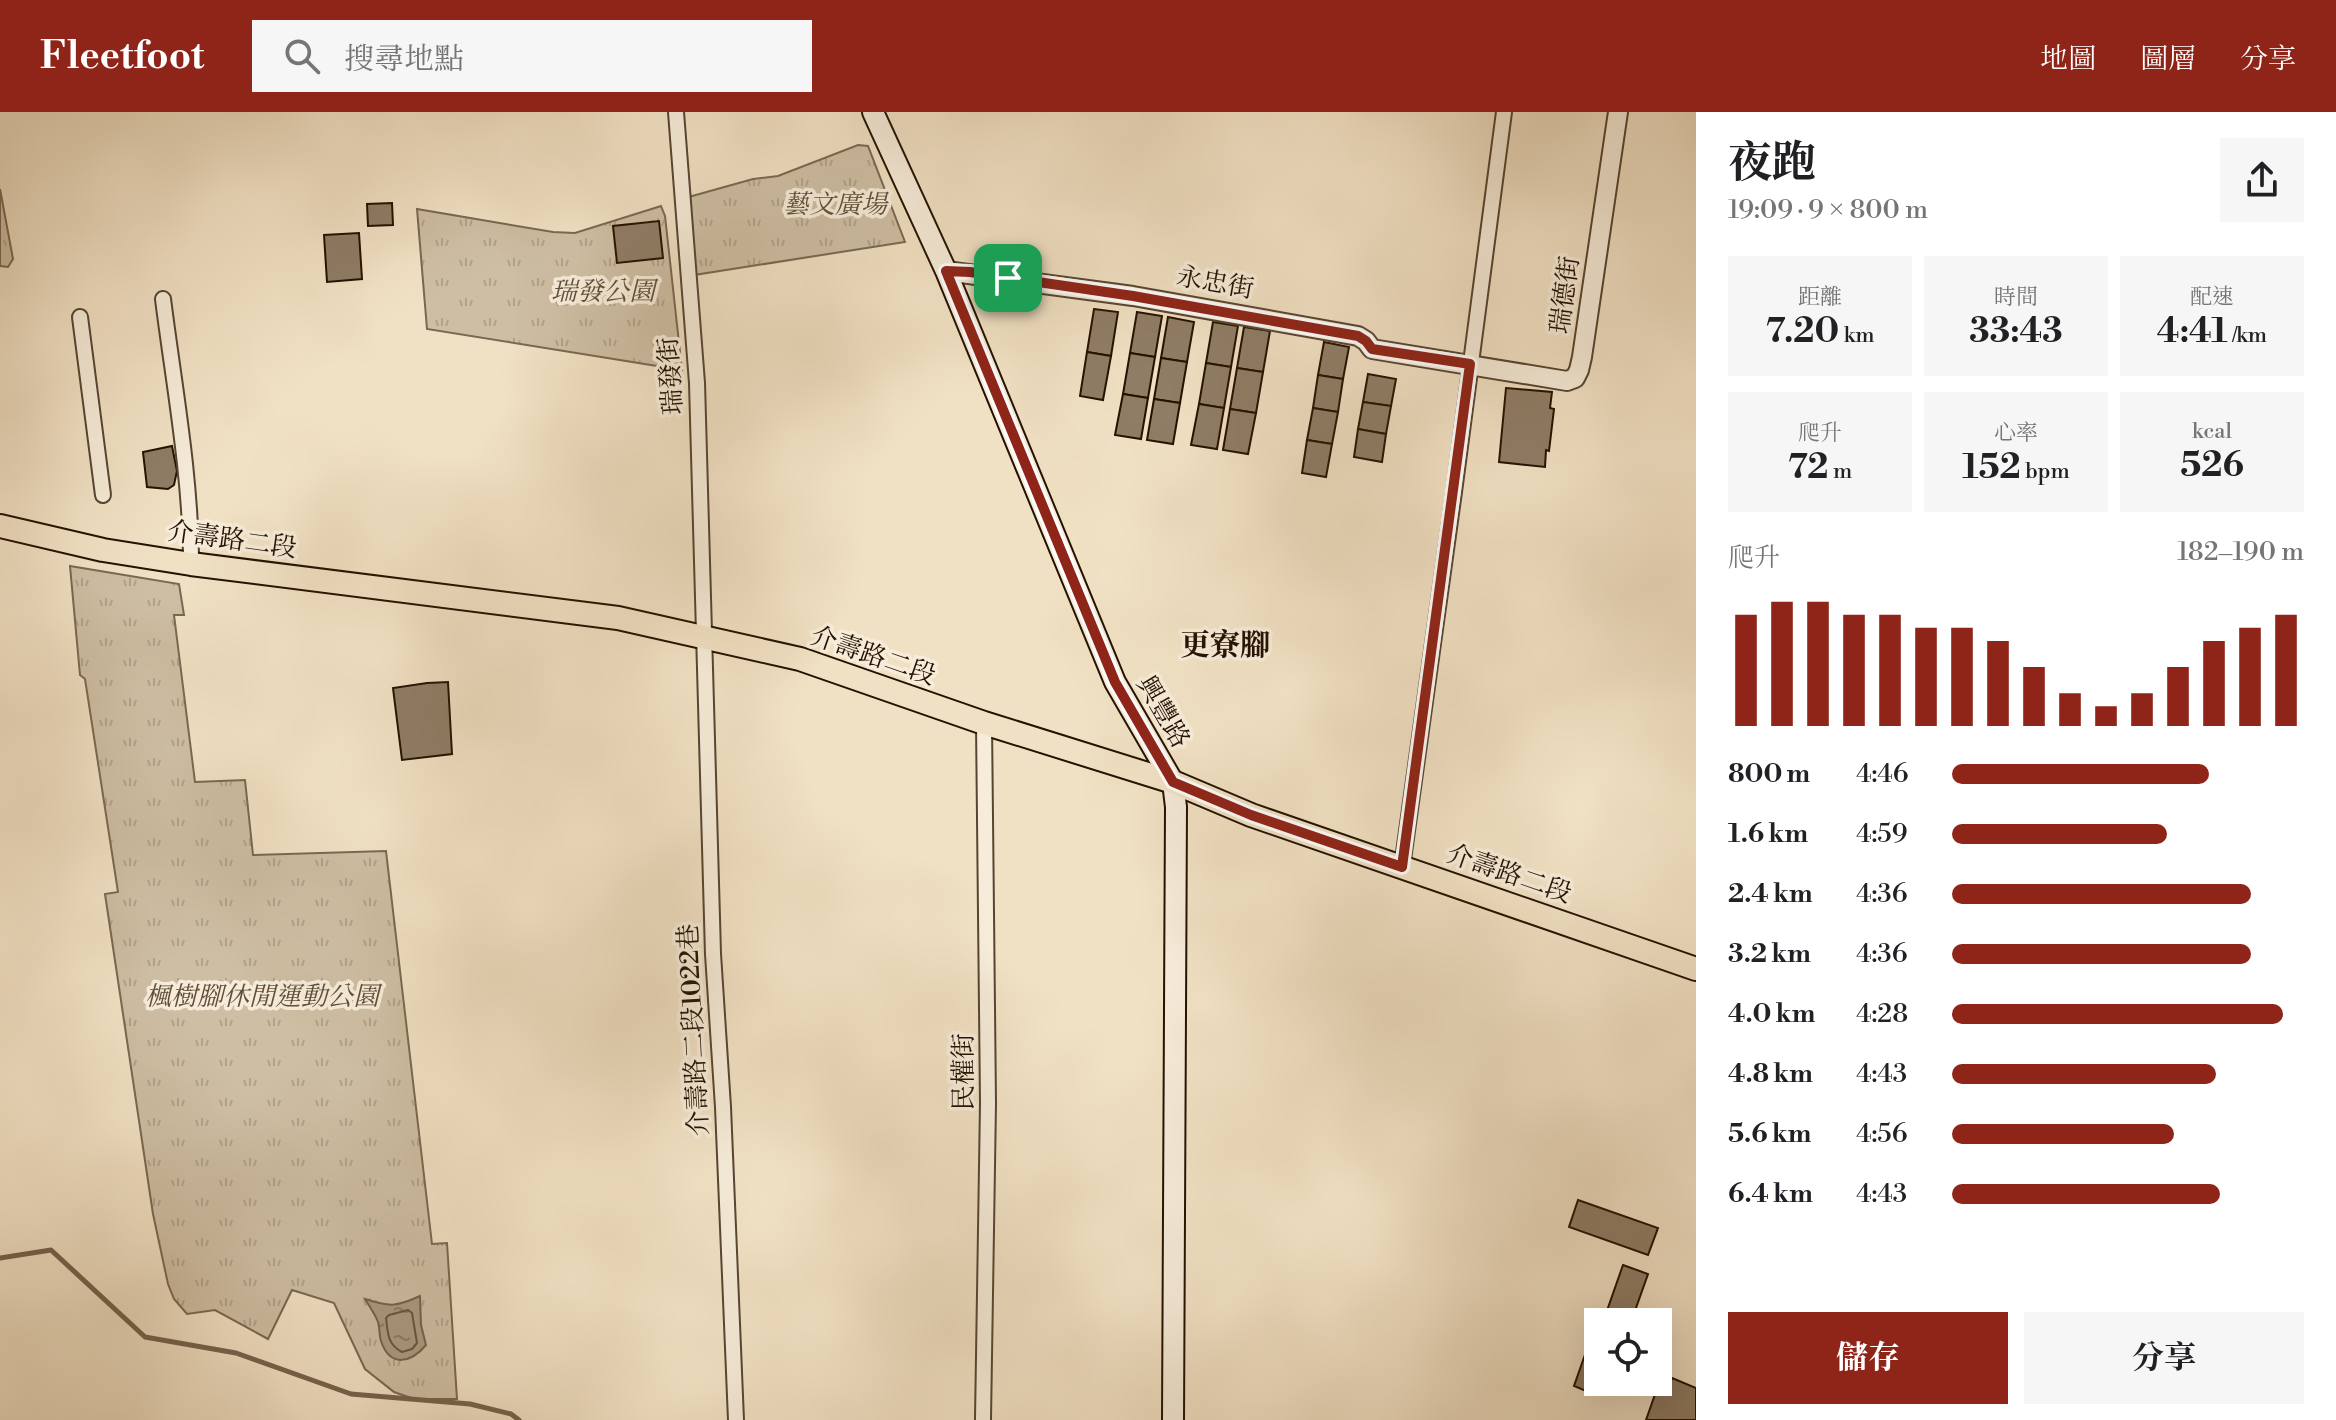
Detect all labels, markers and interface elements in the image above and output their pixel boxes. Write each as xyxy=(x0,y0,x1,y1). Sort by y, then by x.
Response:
search box xyxy=(252,20,812,92)
text: Fleetfoot xyxy=(40,33,204,80)
icon: search xyxy=(280,34,324,78)
text: 搜尋地點 xyxy=(344,41,464,79)
text: 地圖 xyxy=(2040,42,2096,77)
text: 圖層 xyxy=(2140,42,2196,77)
text: 分享 xyxy=(2240,42,2296,77)
text: 夜跑 xyxy=(1728,136,1816,191)
button: share xyxy=(2220,138,2304,222)
park label: 藝文廣場 xyxy=(783,189,889,221)
text: 19:09 · 9 × 800 m xyxy=(1728,194,1928,226)
pin xyxy=(974,244,1042,312)
street label: 瑞德街 xyxy=(1544,254,1586,336)
icon: arrive xyxy=(986,256,1030,300)
street label: 永忠街 xyxy=(1174,260,1256,306)
park label: 瑞發公園 xyxy=(551,276,659,308)
text: 距離 xyxy=(1798,284,1842,311)
text: 時間 xyxy=(1994,284,2038,311)
text: 配速 xyxy=(2190,284,2234,311)
text: 7.20 xyxy=(1765,311,1839,353)
text: 33:43 xyxy=(1969,311,2063,353)
text: 4:41 xyxy=(2157,311,2228,353)
text: km xyxy=(1839,322,1875,349)
text: /km xyxy=(2228,322,2267,349)
street label: 瑞發街 xyxy=(652,336,690,416)
text: kcal xyxy=(2192,418,2232,445)
text: 爬升 xyxy=(1798,420,1842,447)
text: 心率 xyxy=(1994,420,2038,447)
text: 526 xyxy=(2180,445,2244,487)
text: 72 xyxy=(1788,447,1828,489)
text: 152 xyxy=(1962,447,2021,489)
text: m xyxy=(1828,458,1852,485)
text: bpm xyxy=(2021,458,2070,485)
street label: 介壽路二段 xyxy=(165,515,299,565)
text: 182–190 m xyxy=(2177,536,2304,568)
text: 爬升 xyxy=(1728,542,1780,574)
street label: 介壽路二段 xyxy=(806,620,940,692)
district label: 更寮腳 xyxy=(1180,627,1270,665)
street label: 興豐路 xyxy=(1130,670,1196,754)
text: 800 m xyxy=(1728,758,1810,790)
text: 4:46 xyxy=(1856,758,1909,790)
text: 1.6 km xyxy=(1728,818,1808,850)
text: 4:59 xyxy=(1856,818,1907,850)
street label: 介壽路二段 xyxy=(1442,838,1576,910)
text: 2.4 km xyxy=(1728,878,1813,910)
text: 4:36 xyxy=(1856,878,1907,910)
street label: 介壽路二段1022巷 xyxy=(672,923,716,1137)
text: 3.2 km xyxy=(1728,938,1811,970)
text: 4:36 xyxy=(1856,938,1907,970)
park label: 楓樹腳休閒運動公園 xyxy=(145,981,383,1013)
text: 4.0 km xyxy=(1728,998,1815,1030)
text: 4:28 xyxy=(1856,998,1908,1030)
street label: 民權街 xyxy=(948,1033,980,1111)
text: 4.8 km xyxy=(1728,1058,1813,1090)
text: 4:43 xyxy=(1856,1058,1907,1090)
text: 5.6 km xyxy=(1728,1118,1812,1150)
text: 4:56 xyxy=(1856,1118,1907,1150)
text: 6.4 km xyxy=(1728,1178,1813,1210)
text: 4:43 xyxy=(1856,1178,1907,1210)
map controls xyxy=(1584,1308,1672,1396)
button: locate xyxy=(1584,1308,1672,1396)
button: 儲存 xyxy=(1728,1312,2008,1404)
button: 分享 xyxy=(2024,1312,2304,1404)

